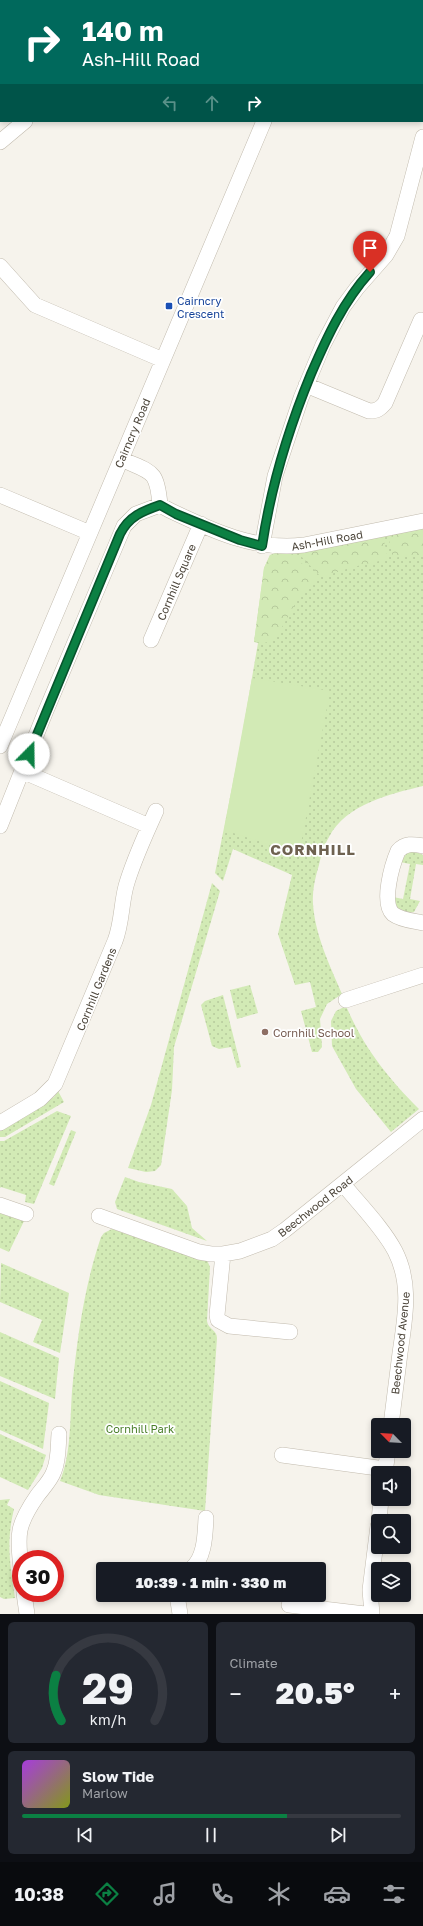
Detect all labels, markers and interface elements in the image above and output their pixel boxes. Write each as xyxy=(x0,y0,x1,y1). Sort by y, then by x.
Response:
text: 140 m xyxy=(82,14,164,47)
icon: right xyxy=(16,16,68,68)
text: Ash-Hill Road xyxy=(82,48,200,70)
icon: left xyxy=(159,92,181,114)
icon: ahead xyxy=(201,92,223,114)
icon: right xyxy=(243,92,265,114)
pin xyxy=(353,231,387,272)
icon: arrive xyxy=(359,237,381,259)
place label: Cairncry Crescent xyxy=(177,294,224,320)
marker: Cairncry Crescent xyxy=(164,301,174,311)
street label: Cairncry Road xyxy=(112,396,152,470)
street label: Ash-Hill Road xyxy=(290,527,364,553)
street label: Cornhill Square xyxy=(154,542,198,622)
position arrow xyxy=(8,733,50,775)
district label: CORNHILL xyxy=(270,840,356,858)
street label: Cornhill Gardens xyxy=(73,945,119,1032)
place label: Cornhill School xyxy=(273,1026,355,1039)
marker: Cornhill School xyxy=(260,1027,270,1037)
street label: Beechwood Road xyxy=(275,1173,355,1239)
street label: Beechwood Avenue xyxy=(388,1291,412,1395)
north arrow xyxy=(371,1418,411,1458)
map controls xyxy=(371,1418,411,1602)
park label: Cornhill Park xyxy=(106,1422,174,1435)
button: sound xyxy=(371,1466,411,1506)
button: search xyxy=(371,1514,411,1554)
speed limit sign: 30 xyxy=(12,1550,64,1602)
button: layers xyxy=(371,1562,411,1602)
text: 10:39 · 1 min · 330 m xyxy=(136,1573,286,1591)
text: Climate xyxy=(230,1655,277,1671)
text: 29 xyxy=(82,1662,134,1712)
text: 20.5° xyxy=(276,1675,355,1711)
text: − xyxy=(230,1680,242,1707)
text: + xyxy=(389,1680,401,1707)
text: km/h xyxy=(90,1710,126,1727)
text: Slow Tide xyxy=(82,1767,154,1785)
text: Marlow xyxy=(82,1785,128,1801)
icon: previous xyxy=(74,1824,96,1846)
icon: pause xyxy=(200,1824,222,1846)
icon: next xyxy=(327,1824,349,1846)
icon: directions xyxy=(93,1880,121,1908)
icon: music xyxy=(151,1880,179,1908)
icon: phone xyxy=(208,1880,236,1908)
icon: climate xyxy=(265,1880,293,1908)
icon: car xyxy=(323,1880,351,1908)
icon: filters xyxy=(380,1880,408,1908)
text: 10:38 xyxy=(15,1883,64,1905)

